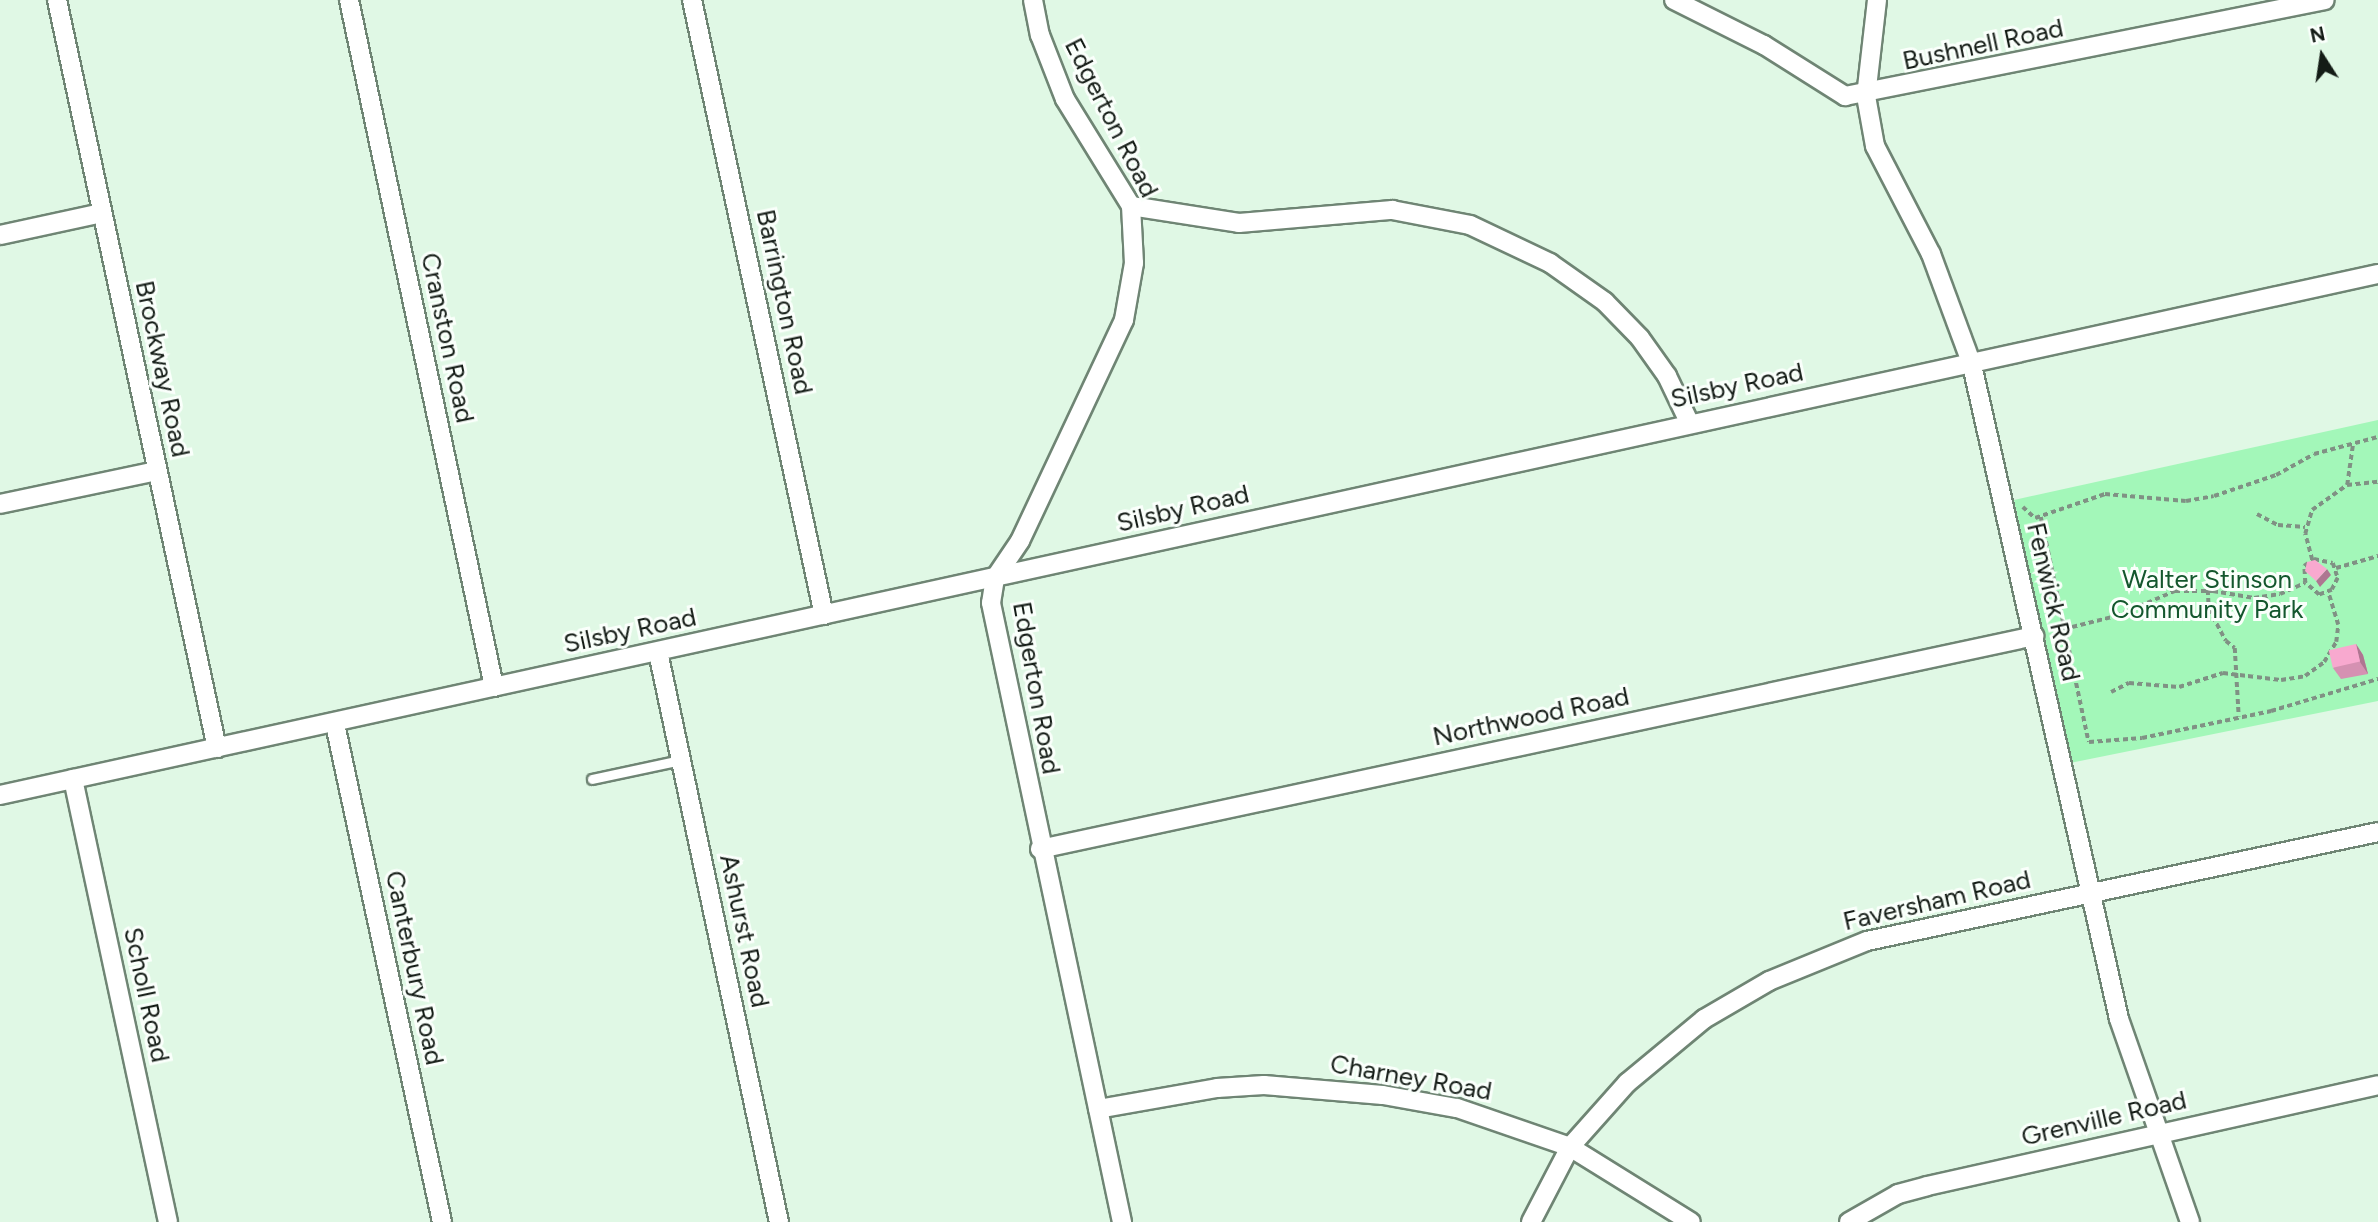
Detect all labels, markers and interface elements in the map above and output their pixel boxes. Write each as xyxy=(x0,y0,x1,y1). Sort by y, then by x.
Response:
street label: Bushnell Road xyxy=(1900,13,2066,77)
north arrow xyxy=(2287,21,2357,91)
text: N xyxy=(2308,22,2327,48)
street label: Edgerton Road xyxy=(1057,33,1165,203)
street label: Barrington Road xyxy=(749,207,819,397)
street label: Cranston Road xyxy=(414,250,480,426)
street label: Brockway Road xyxy=(128,278,196,460)
street label: Silsby Road xyxy=(1668,357,1806,415)
street label: Silsby Road xyxy=(1114,479,1252,539)
street label: Fenwick Road xyxy=(2020,520,2086,684)
park label: Walter Stinson Community Park xyxy=(2111,564,2303,626)
street label: Edgerton Road xyxy=(1005,599,1067,777)
street label: Silsby Road xyxy=(561,602,699,660)
street label: Northwood Road xyxy=(1430,681,1632,753)
street label: Ashurst Road xyxy=(713,852,775,1010)
street label: Faversham Road xyxy=(1840,864,2034,938)
street label: Canterbury Road xyxy=(378,868,450,1068)
street label: Scholl Road xyxy=(116,925,176,1065)
street label: Charney Road xyxy=(1328,1048,1494,1108)
street label: Grenville Road xyxy=(2018,1085,2190,1153)

